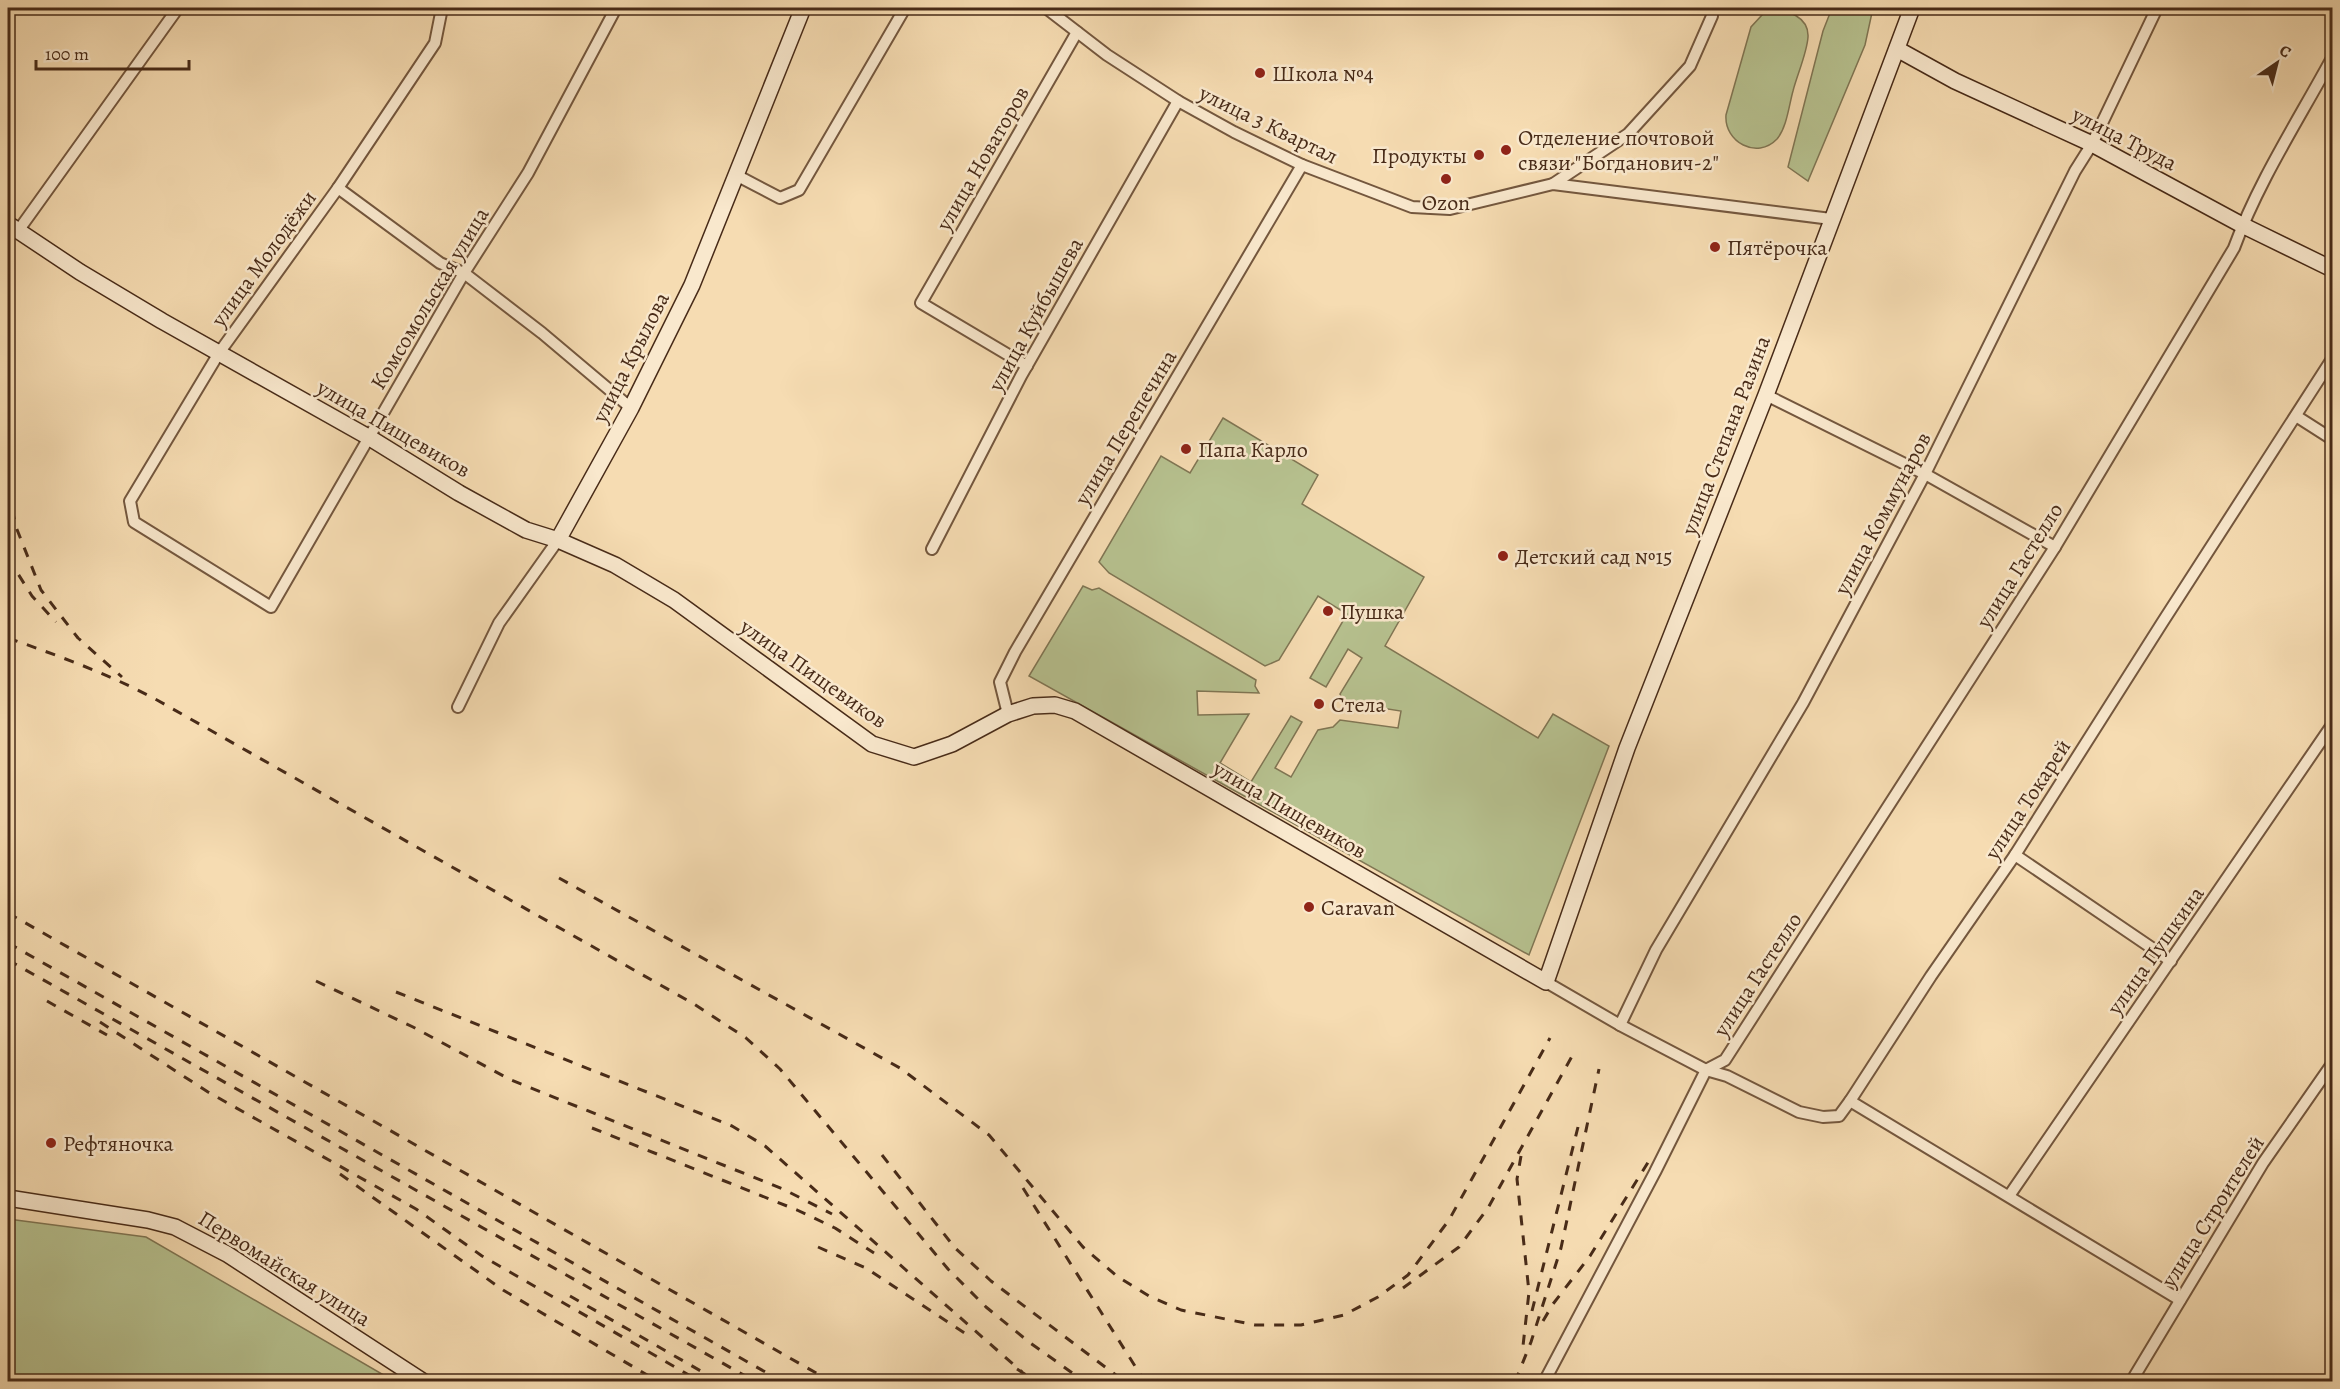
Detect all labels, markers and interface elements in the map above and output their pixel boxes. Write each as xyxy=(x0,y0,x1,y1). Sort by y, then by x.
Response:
scale bar xyxy=(36,33,189,71)
north arrow xyxy=(2247,33,2307,93)
text: С xyxy=(2275,40,2295,63)
text: 100 m xyxy=(45,42,89,66)
place label: Школа №4 xyxy=(1272,59,1374,89)
marker: Школа №4 xyxy=(1253,66,1267,80)
street label: улица 3 Квартал xyxy=(1193,78,1343,172)
street label: улица Новаторов xyxy=(929,81,1036,237)
street label: улица Труда xyxy=(2066,99,2183,179)
place label: Отделение почтовой связи "Богданович-2" xyxy=(1518,123,1719,178)
place label: Продукты xyxy=(1372,141,1467,171)
marker: Отделение почтовой связи "Богданович-2" xyxy=(1499,143,1513,157)
marker: Продукты xyxy=(1472,148,1486,162)
marker: Ozon xyxy=(1439,172,1453,186)
street label: улица Молодёжи xyxy=(204,184,323,334)
place label: Ozon xyxy=(1422,188,1470,218)
street label: Комсомольская улица xyxy=(363,201,497,395)
street label: улица Куйбышева xyxy=(981,231,1091,398)
place label: Пятёрочка xyxy=(1727,233,1828,263)
marker: Пятёрочка xyxy=(1708,240,1722,254)
street label: улица Крылова xyxy=(585,286,677,429)
street label: улица Степана Разина xyxy=(1674,331,1778,540)
street label: улица Перепечина xyxy=(1067,344,1185,512)
street label: улица Пищевиков xyxy=(310,372,476,485)
street label: улица Коммунаров xyxy=(1827,427,1939,601)
place label: Папа Карло xyxy=(1198,435,1308,465)
marker: Папа Карло xyxy=(1179,442,1193,456)
street label: улица Гастелло xyxy=(1969,497,2070,635)
place label: Детский сад №15 xyxy=(1515,542,1672,572)
marker: Детский сад №15 xyxy=(1496,549,1510,563)
place label: Пушка xyxy=(1340,597,1405,627)
marker: Пушка xyxy=(1321,604,1335,618)
street label: улица Пищевиков xyxy=(733,611,893,736)
place label: Стела xyxy=(1331,690,1387,720)
marker: Стела xyxy=(1312,697,1326,711)
street label: улица Токарей xyxy=(1977,734,2078,866)
street label: улица Пищевиков xyxy=(1206,753,1372,866)
street label: улица Пушкина xyxy=(2100,880,2212,1022)
place label: Caravan xyxy=(1321,893,1395,923)
marker: Caravan xyxy=(1302,900,1316,914)
street label: улица Гастелло xyxy=(1706,907,1809,1043)
place label: Рефтяночка xyxy=(63,1129,174,1159)
street label: улица Строителей xyxy=(2154,1130,2271,1294)
marker: Рефтяночка xyxy=(44,1136,58,1150)
street label: Первомайская улица xyxy=(193,1204,377,1334)

